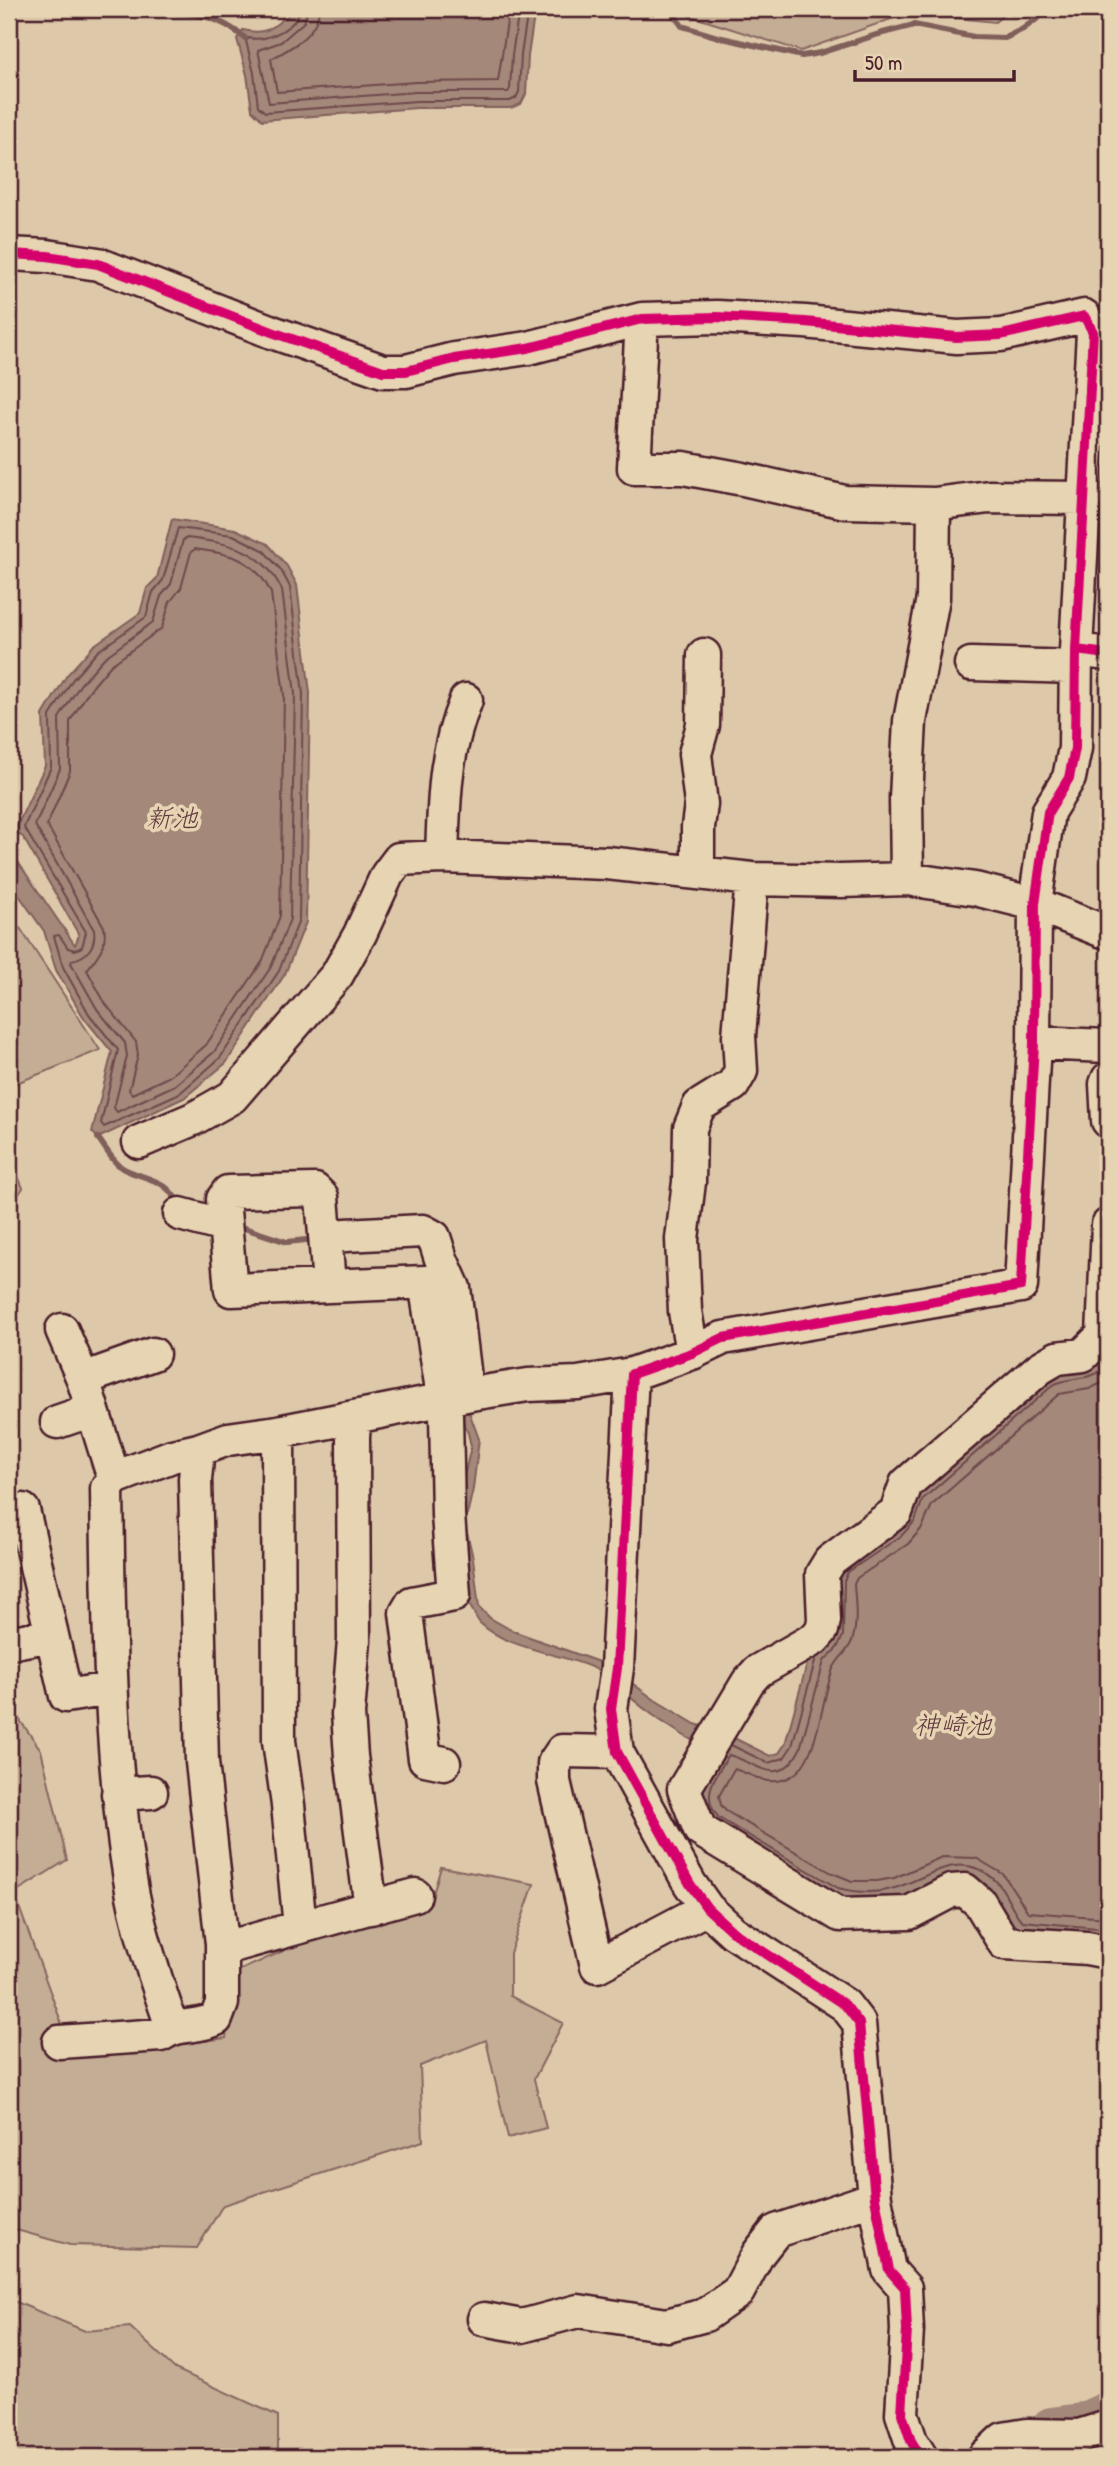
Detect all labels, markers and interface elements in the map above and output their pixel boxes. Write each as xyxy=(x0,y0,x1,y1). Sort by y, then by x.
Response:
scale bar xyxy=(855,38,1014,82)
text: 50 m xyxy=(865,48,902,77)
water label: 新池 xyxy=(146,800,199,835)
water label: 神崎池 xyxy=(914,1707,993,1742)

